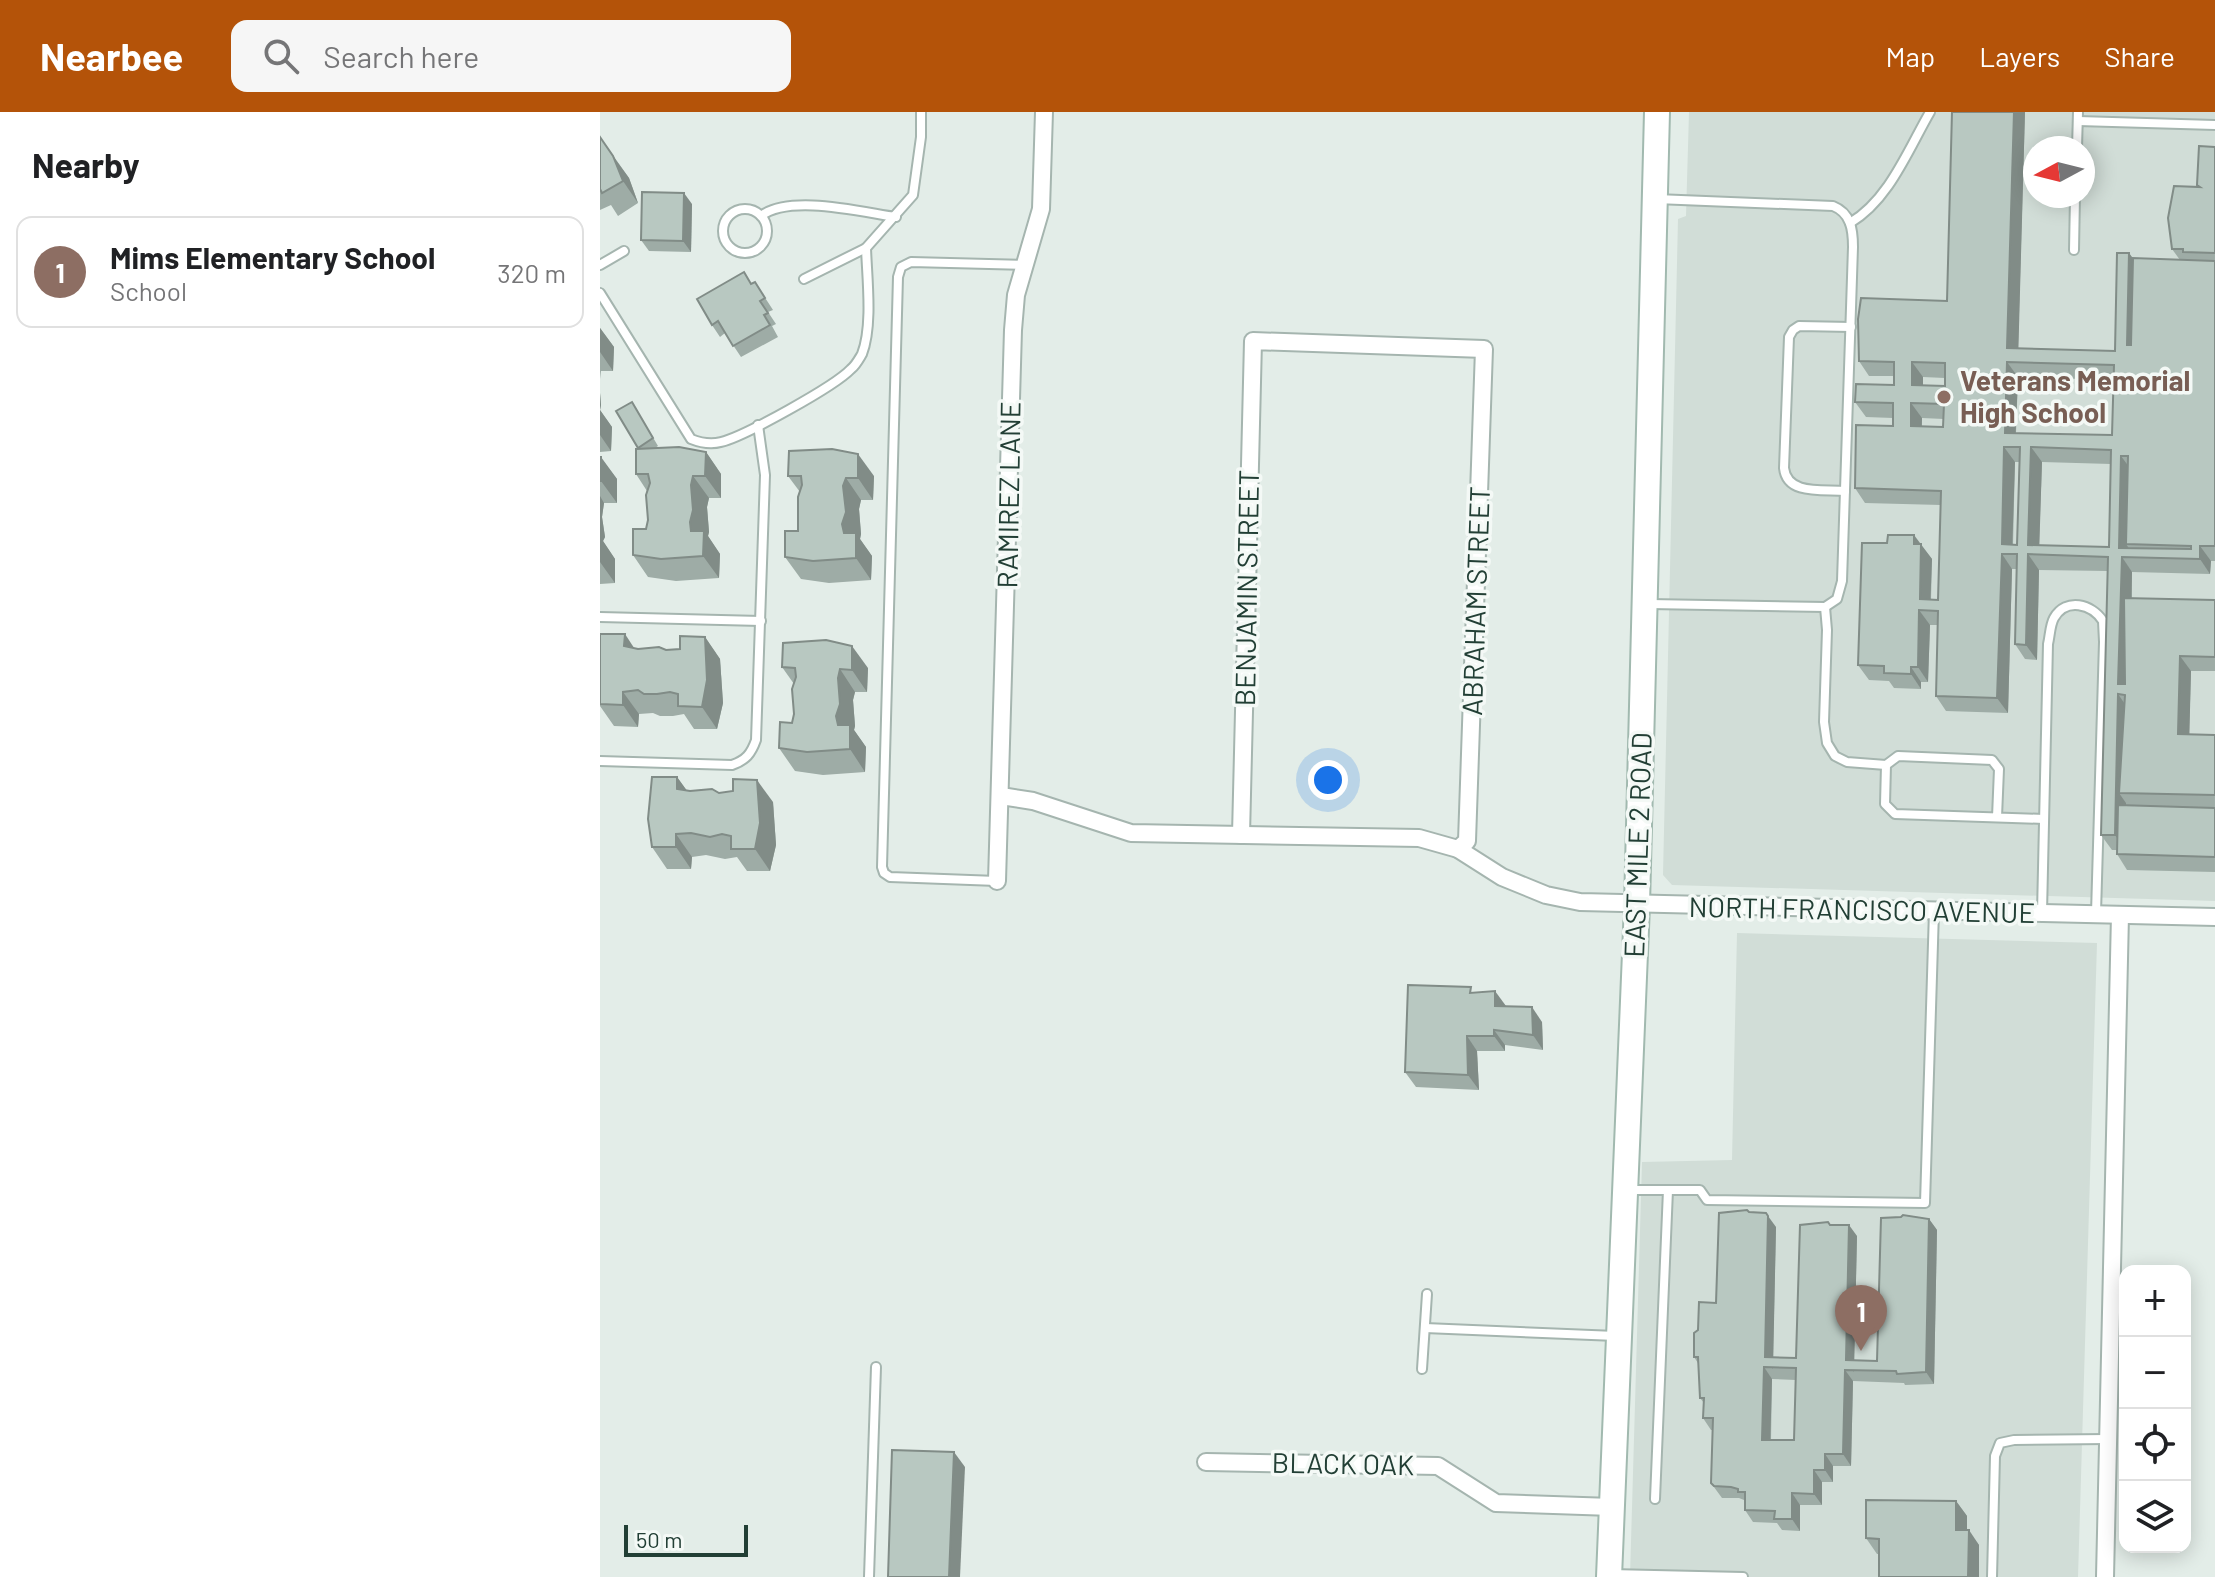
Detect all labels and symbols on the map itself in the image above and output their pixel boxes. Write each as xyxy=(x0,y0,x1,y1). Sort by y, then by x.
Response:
north arrow xyxy=(2023,136,2095,208)
place label: Veterans Memorial High School xyxy=(1960,363,2190,429)
marker: Veterans Memorial High School xyxy=(1935,388,1953,406)
street label: RAMIREZ LANE xyxy=(989,401,1027,589)
street label: BENJAMIN STREET xyxy=(1227,469,1265,707)
street label: ABRAHAM STREET xyxy=(1454,486,1496,716)
street label: EAST MILE 2 ROAD xyxy=(1616,732,1658,958)
your location xyxy=(1308,760,1348,800)
street label: NORTH FRANCISCO AVENUE xyxy=(1688,889,2036,929)
pin: 1 xyxy=(1835,1285,1887,1351)
street label: BLACK OAK xyxy=(1271,1445,1415,1481)
scale bar xyxy=(624,1521,748,1557)

